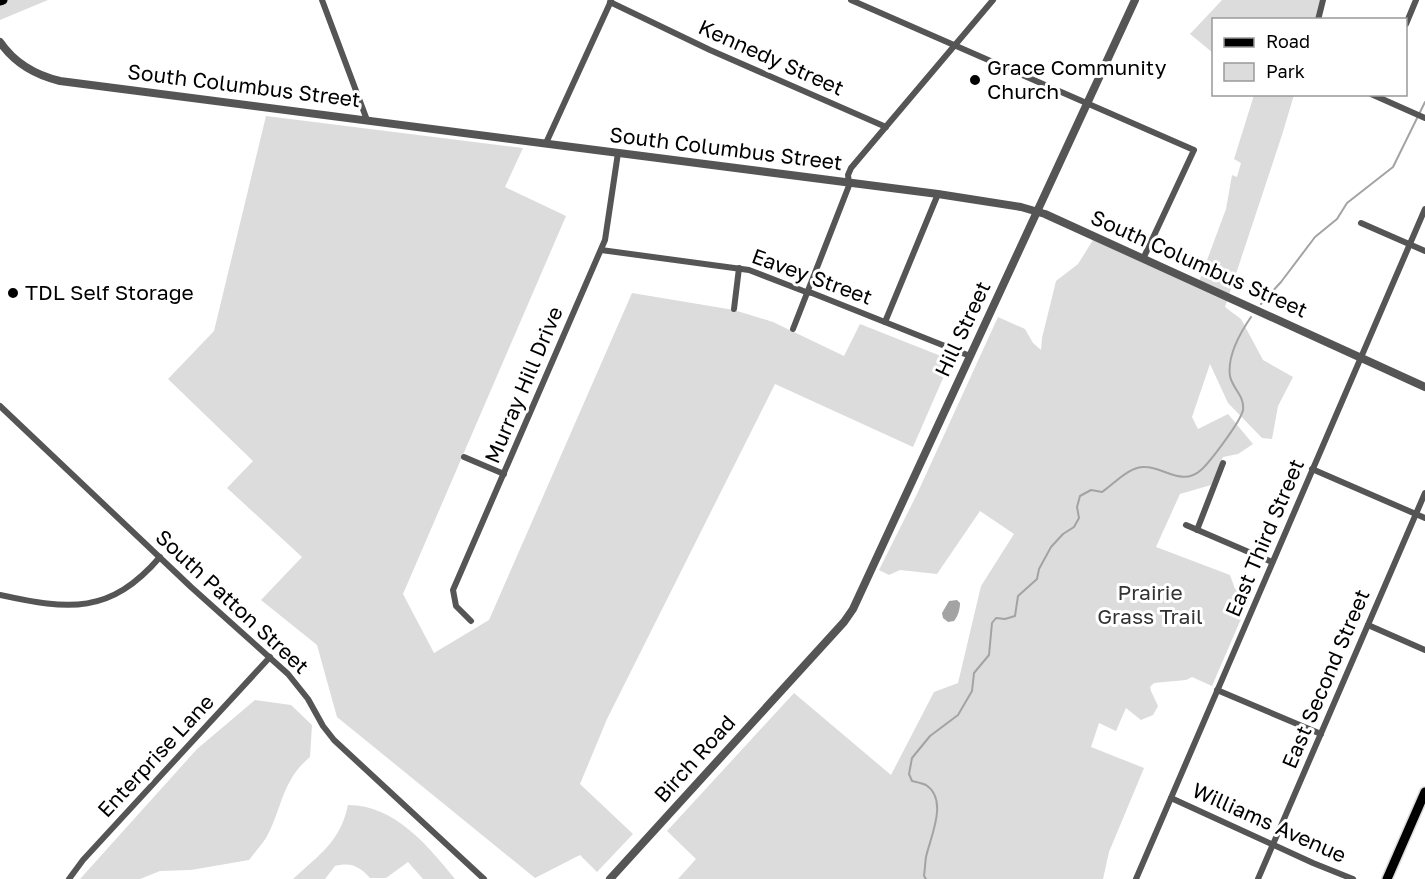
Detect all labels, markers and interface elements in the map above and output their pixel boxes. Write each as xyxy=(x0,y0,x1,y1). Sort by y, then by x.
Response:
street label: Kennedy Street xyxy=(695,13,848,101)
legend xyxy=(1212,18,1407,96)
text: Road xyxy=(1266,30,1310,52)
place label: Grace Community Church xyxy=(987,54,1167,104)
street label: South Columbus Street xyxy=(126,58,362,112)
text: Park xyxy=(1266,60,1305,82)
marker: Grace Community Church xyxy=(968,73,982,87)
street label: South Columbus Street xyxy=(608,121,844,175)
street label: South Columbus Street xyxy=(1087,204,1312,323)
street label: Eavey Street xyxy=(749,242,876,310)
street label: Hill Street xyxy=(929,277,996,380)
place label: TDL Self Storage xyxy=(25,279,194,305)
marker: TDL Self Storage xyxy=(6,286,20,300)
street label: Murray Hill Drive xyxy=(478,302,568,467)
street label: East Third Street xyxy=(1219,455,1309,621)
street label: South Patton Street xyxy=(151,524,315,679)
park label: Prairie Grass Trail xyxy=(1097,579,1203,629)
street label: East Second Street xyxy=(1276,585,1375,772)
street label: Enterprise Lane xyxy=(92,688,219,822)
street label: Birch Road xyxy=(648,709,740,807)
street label: Williams Avenue xyxy=(1188,776,1350,868)

